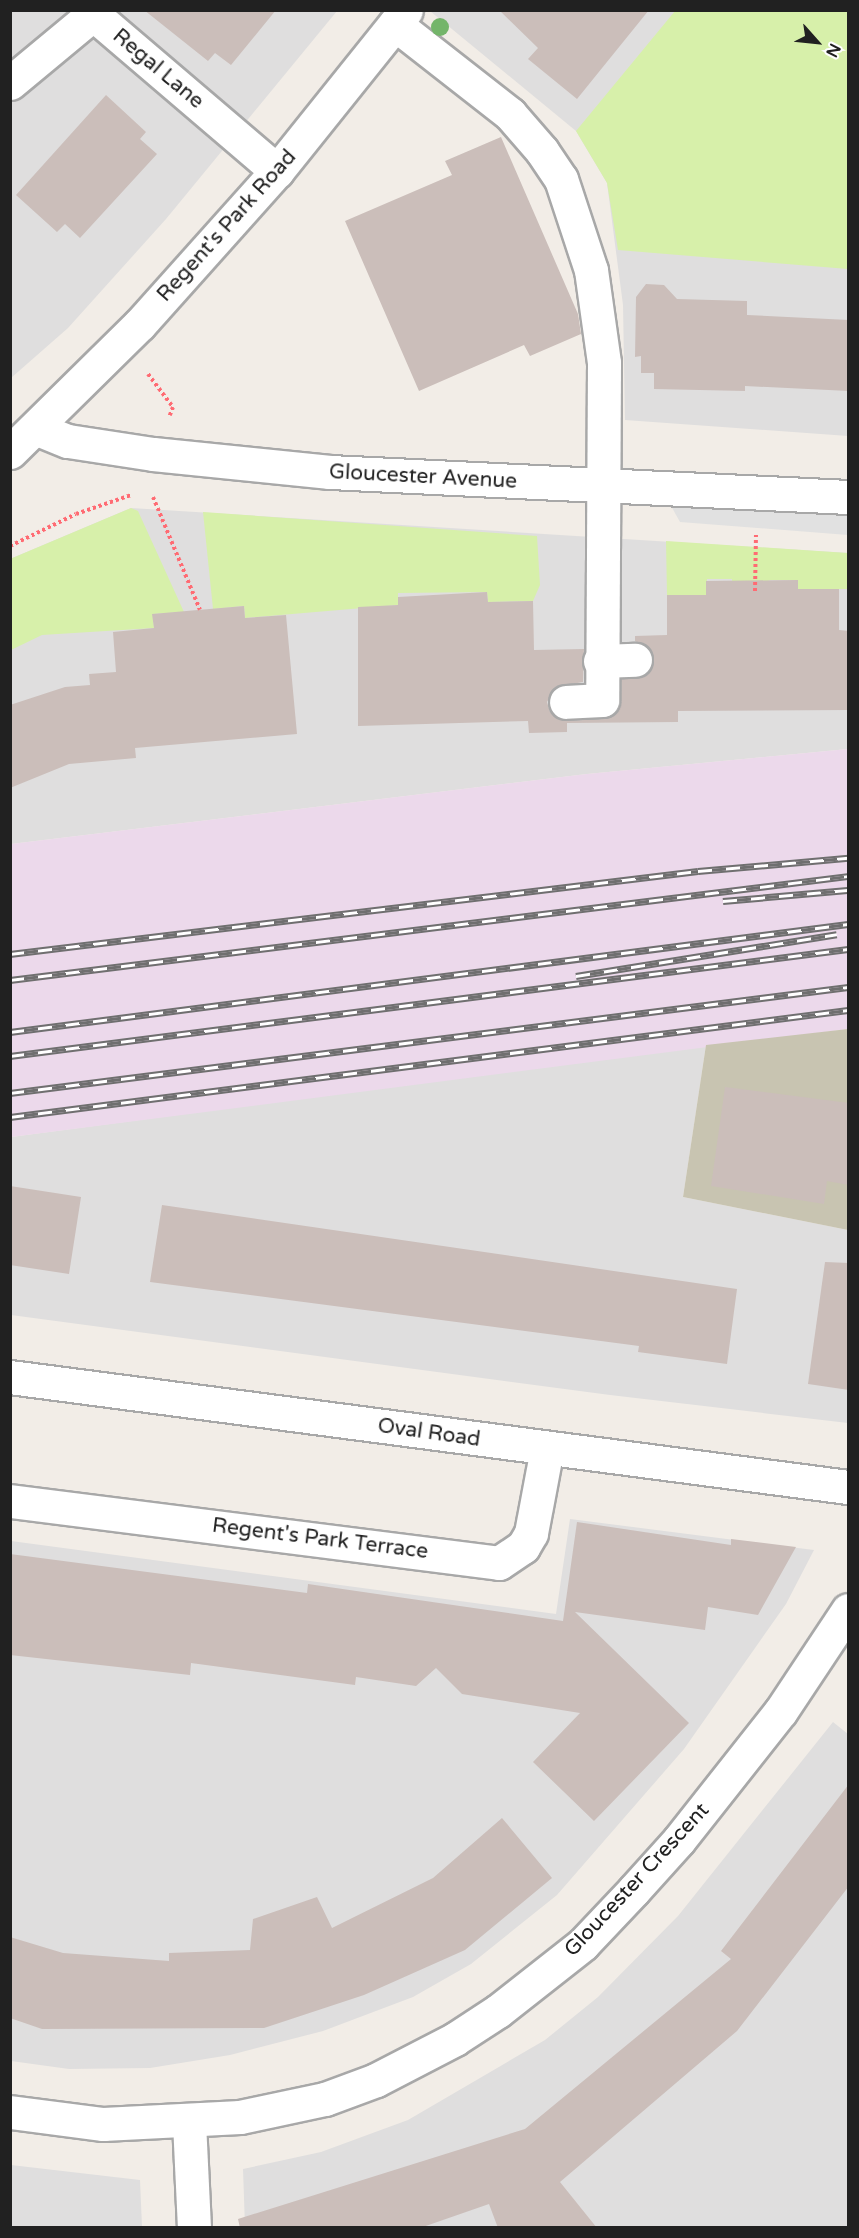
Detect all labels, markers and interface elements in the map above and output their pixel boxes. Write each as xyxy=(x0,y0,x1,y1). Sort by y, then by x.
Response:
north arrow xyxy=(787,12,847,72)
street label: Regal Lane xyxy=(107,24,209,114)
text: N xyxy=(821,40,845,60)
street label: Regent's Park Road xyxy=(152,145,302,307)
street label: Gloucester Avenue xyxy=(328,459,518,495)
street label: Oval Road xyxy=(376,1413,482,1453)
street label: Regent's Park Terrace xyxy=(211,1513,429,1565)
street label: Gloucester Crescent xyxy=(559,1798,715,1962)

